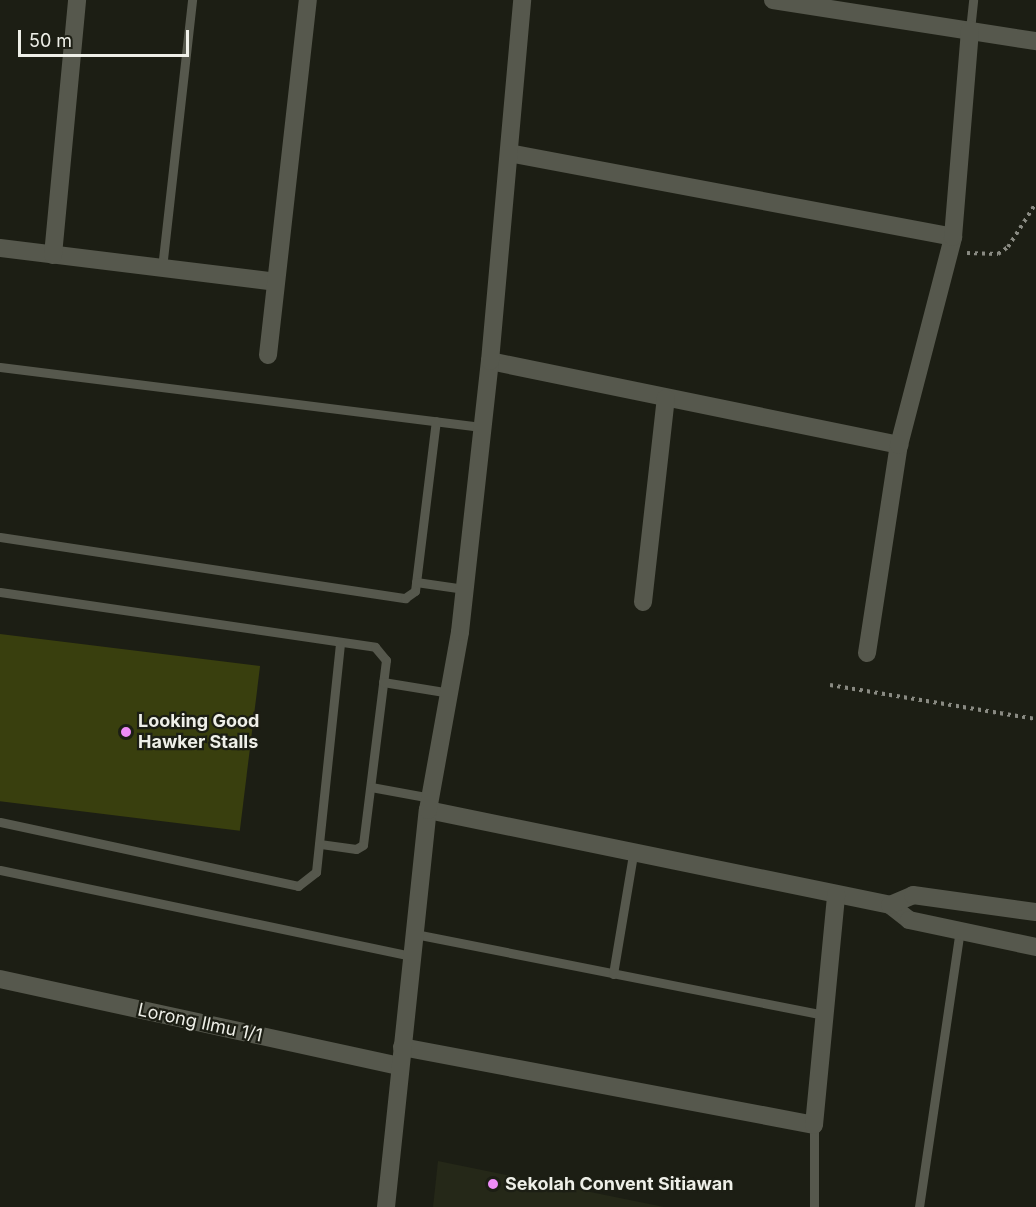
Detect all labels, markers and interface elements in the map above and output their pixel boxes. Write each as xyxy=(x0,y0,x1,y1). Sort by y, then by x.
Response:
scale bar xyxy=(21,18,192,56)
text: 50 m xyxy=(29,30,72,51)
place label: Looking Good Hawker Stalls xyxy=(138,711,259,754)
marker: Looking Good Hawker Stalls xyxy=(119,725,133,739)
street label: Lorong Ilmu 1/1 xyxy=(136,999,264,1047)
place label: Sekolah Convent Sitiawan xyxy=(505,1173,733,1195)
marker: Sekolah Convent Sitiawan xyxy=(486,1177,500,1191)

